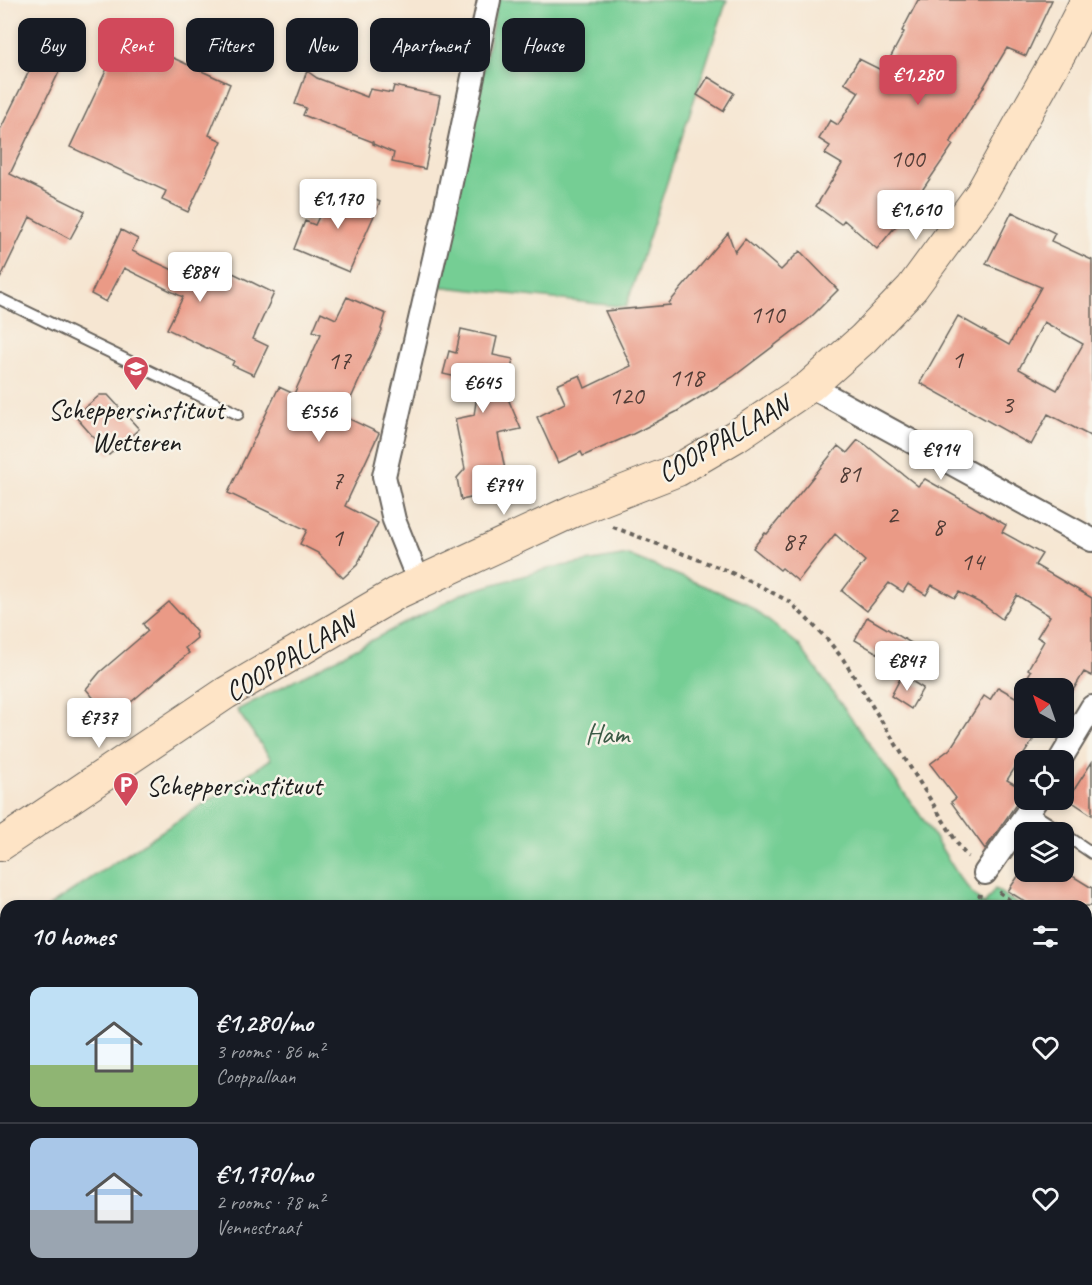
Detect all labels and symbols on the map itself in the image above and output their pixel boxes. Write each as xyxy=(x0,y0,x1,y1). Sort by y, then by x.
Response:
pin: €1,280 xyxy=(869,55,967,106)
house number: 100 xyxy=(889,142,927,175)
pin: €1,170 xyxy=(289,179,387,230)
pin: €1,610 xyxy=(867,190,965,241)
pin: €884 xyxy=(164,252,236,303)
house number: 110 xyxy=(749,298,787,331)
house number: 1 xyxy=(951,343,964,376)
house number: 17 xyxy=(327,344,352,377)
school or university icon: Scheppersinstituut Wetteren xyxy=(121,354,151,392)
house number: 118 xyxy=(668,361,706,394)
pin: €645 xyxy=(447,363,519,414)
house number: 120 xyxy=(608,379,646,412)
street label: COOPPALLAAN xyxy=(651,385,799,490)
house number: 3 xyxy=(1001,388,1015,421)
place label: Scheppersinstituut Wetteren xyxy=(48,392,227,459)
pin: €556 xyxy=(283,392,355,443)
pin: €914 xyxy=(905,430,977,481)
house number: 81 xyxy=(837,457,862,490)
house number: 7 xyxy=(331,464,344,497)
pin: €794 xyxy=(468,465,540,516)
house number: 2 xyxy=(886,498,900,531)
house number: 8 xyxy=(932,510,946,543)
house number: 1 xyxy=(331,521,344,554)
house number: 87 xyxy=(782,525,807,558)
house number: 14 xyxy=(960,545,986,578)
street label: COOPPALLAAN xyxy=(218,602,366,709)
pin: €847 xyxy=(871,641,943,692)
north arrow xyxy=(1014,678,1074,738)
pin: €737 xyxy=(63,698,135,749)
park label: Ham xyxy=(585,716,631,751)
place label: Scheppersinstituut xyxy=(146,768,325,803)
parking icon: Scheppersinstituut xyxy=(111,770,141,808)

